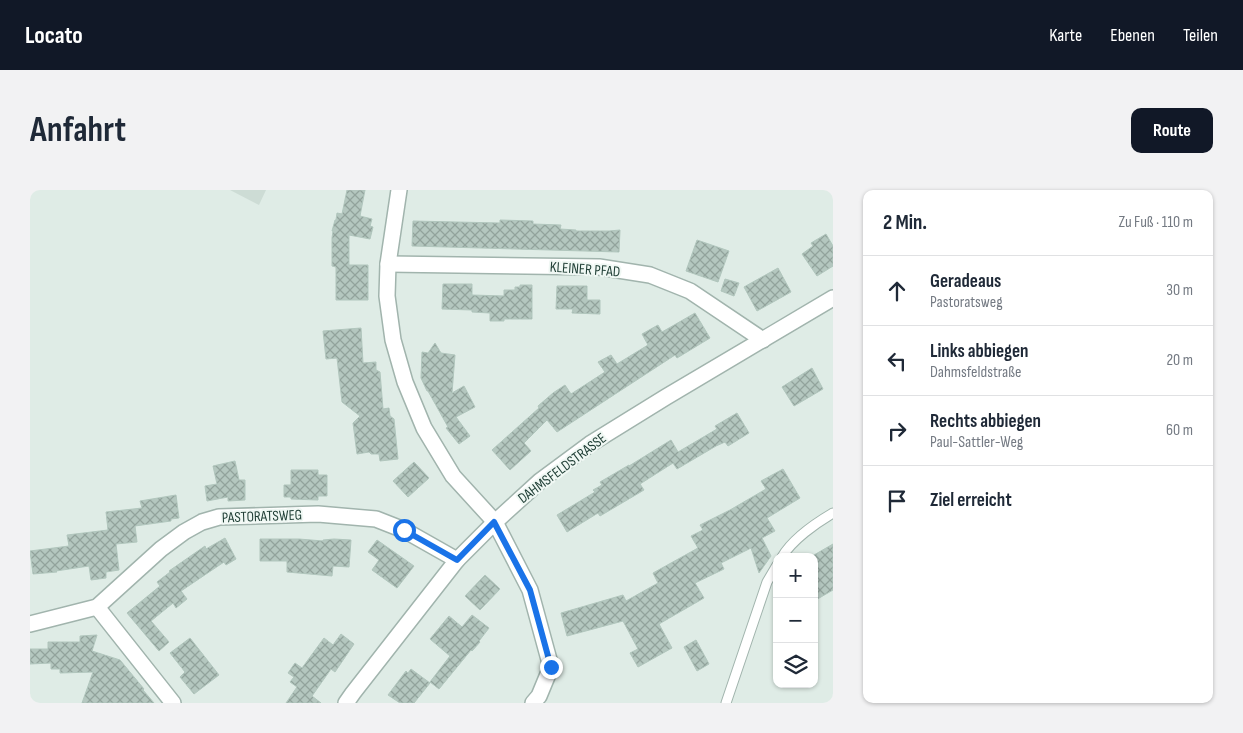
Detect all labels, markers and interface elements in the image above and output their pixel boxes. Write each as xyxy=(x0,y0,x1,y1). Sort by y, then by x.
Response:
text: Locato xyxy=(25,21,83,50)
text: Karte xyxy=(1049,25,1082,46)
text: Ebenen xyxy=(1110,25,1155,46)
text: Teilen xyxy=(1183,25,1218,46)
button: Route xyxy=(1131,108,1213,153)
text: Anfahrt xyxy=(30,109,126,152)
text: 2 Min. xyxy=(883,210,927,235)
text: Zu Fuß · 110 m xyxy=(1118,213,1193,232)
street label: KLEINER PFAD xyxy=(549,258,621,281)
text: Geradeaus xyxy=(930,270,1001,293)
icon: ahead xyxy=(883,277,911,305)
text: 30 m xyxy=(1166,281,1193,300)
text: Pastoratsweg xyxy=(930,293,1003,312)
text: Links abbiegen xyxy=(930,340,1028,363)
icon: left xyxy=(883,347,911,375)
text: 20 m xyxy=(1166,351,1193,370)
text: Dahmsfeldstraße xyxy=(930,363,1021,382)
text: Rechts abbiegen xyxy=(930,410,1041,433)
icon: right xyxy=(883,417,911,445)
text: 60 m xyxy=(1166,421,1193,440)
street label: DAHMSFELDSTRASSE xyxy=(514,429,610,508)
text: Paul-Sattler-Weg xyxy=(930,433,1023,452)
icon: arrive xyxy=(883,487,911,515)
text: Ziel erreicht xyxy=(930,489,1012,512)
street label: PASTORATSWEG xyxy=(222,506,302,527)
route start xyxy=(393,519,416,542)
map controls xyxy=(773,553,818,688)
button: + xyxy=(773,553,818,598)
button: − xyxy=(773,598,818,643)
button: layers xyxy=(773,643,818,688)
route end xyxy=(540,656,563,679)

